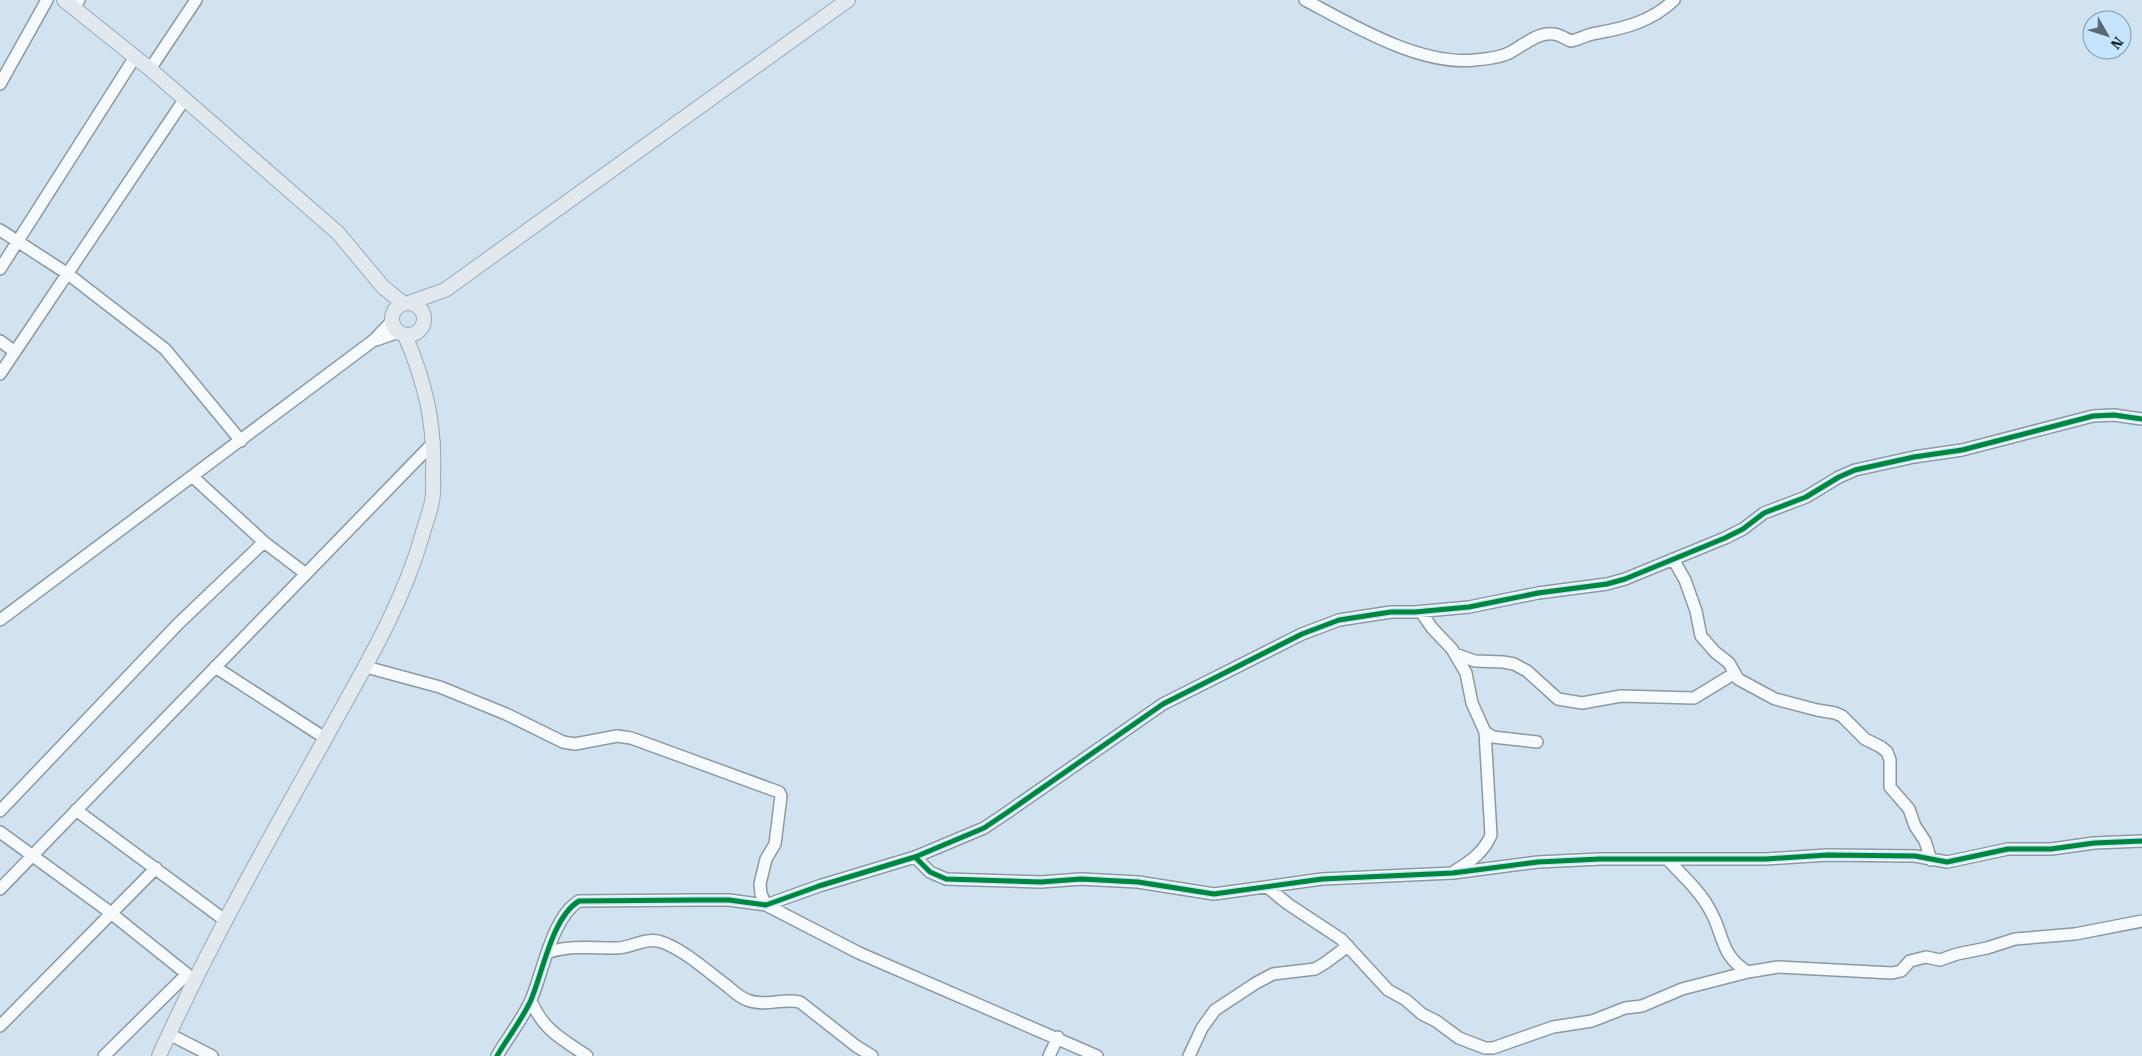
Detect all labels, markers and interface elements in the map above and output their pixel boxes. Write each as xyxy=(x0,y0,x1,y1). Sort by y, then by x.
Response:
north arrow xyxy=(2082,10,2132,60)
text: N xyxy=(2107,34,2127,53)

